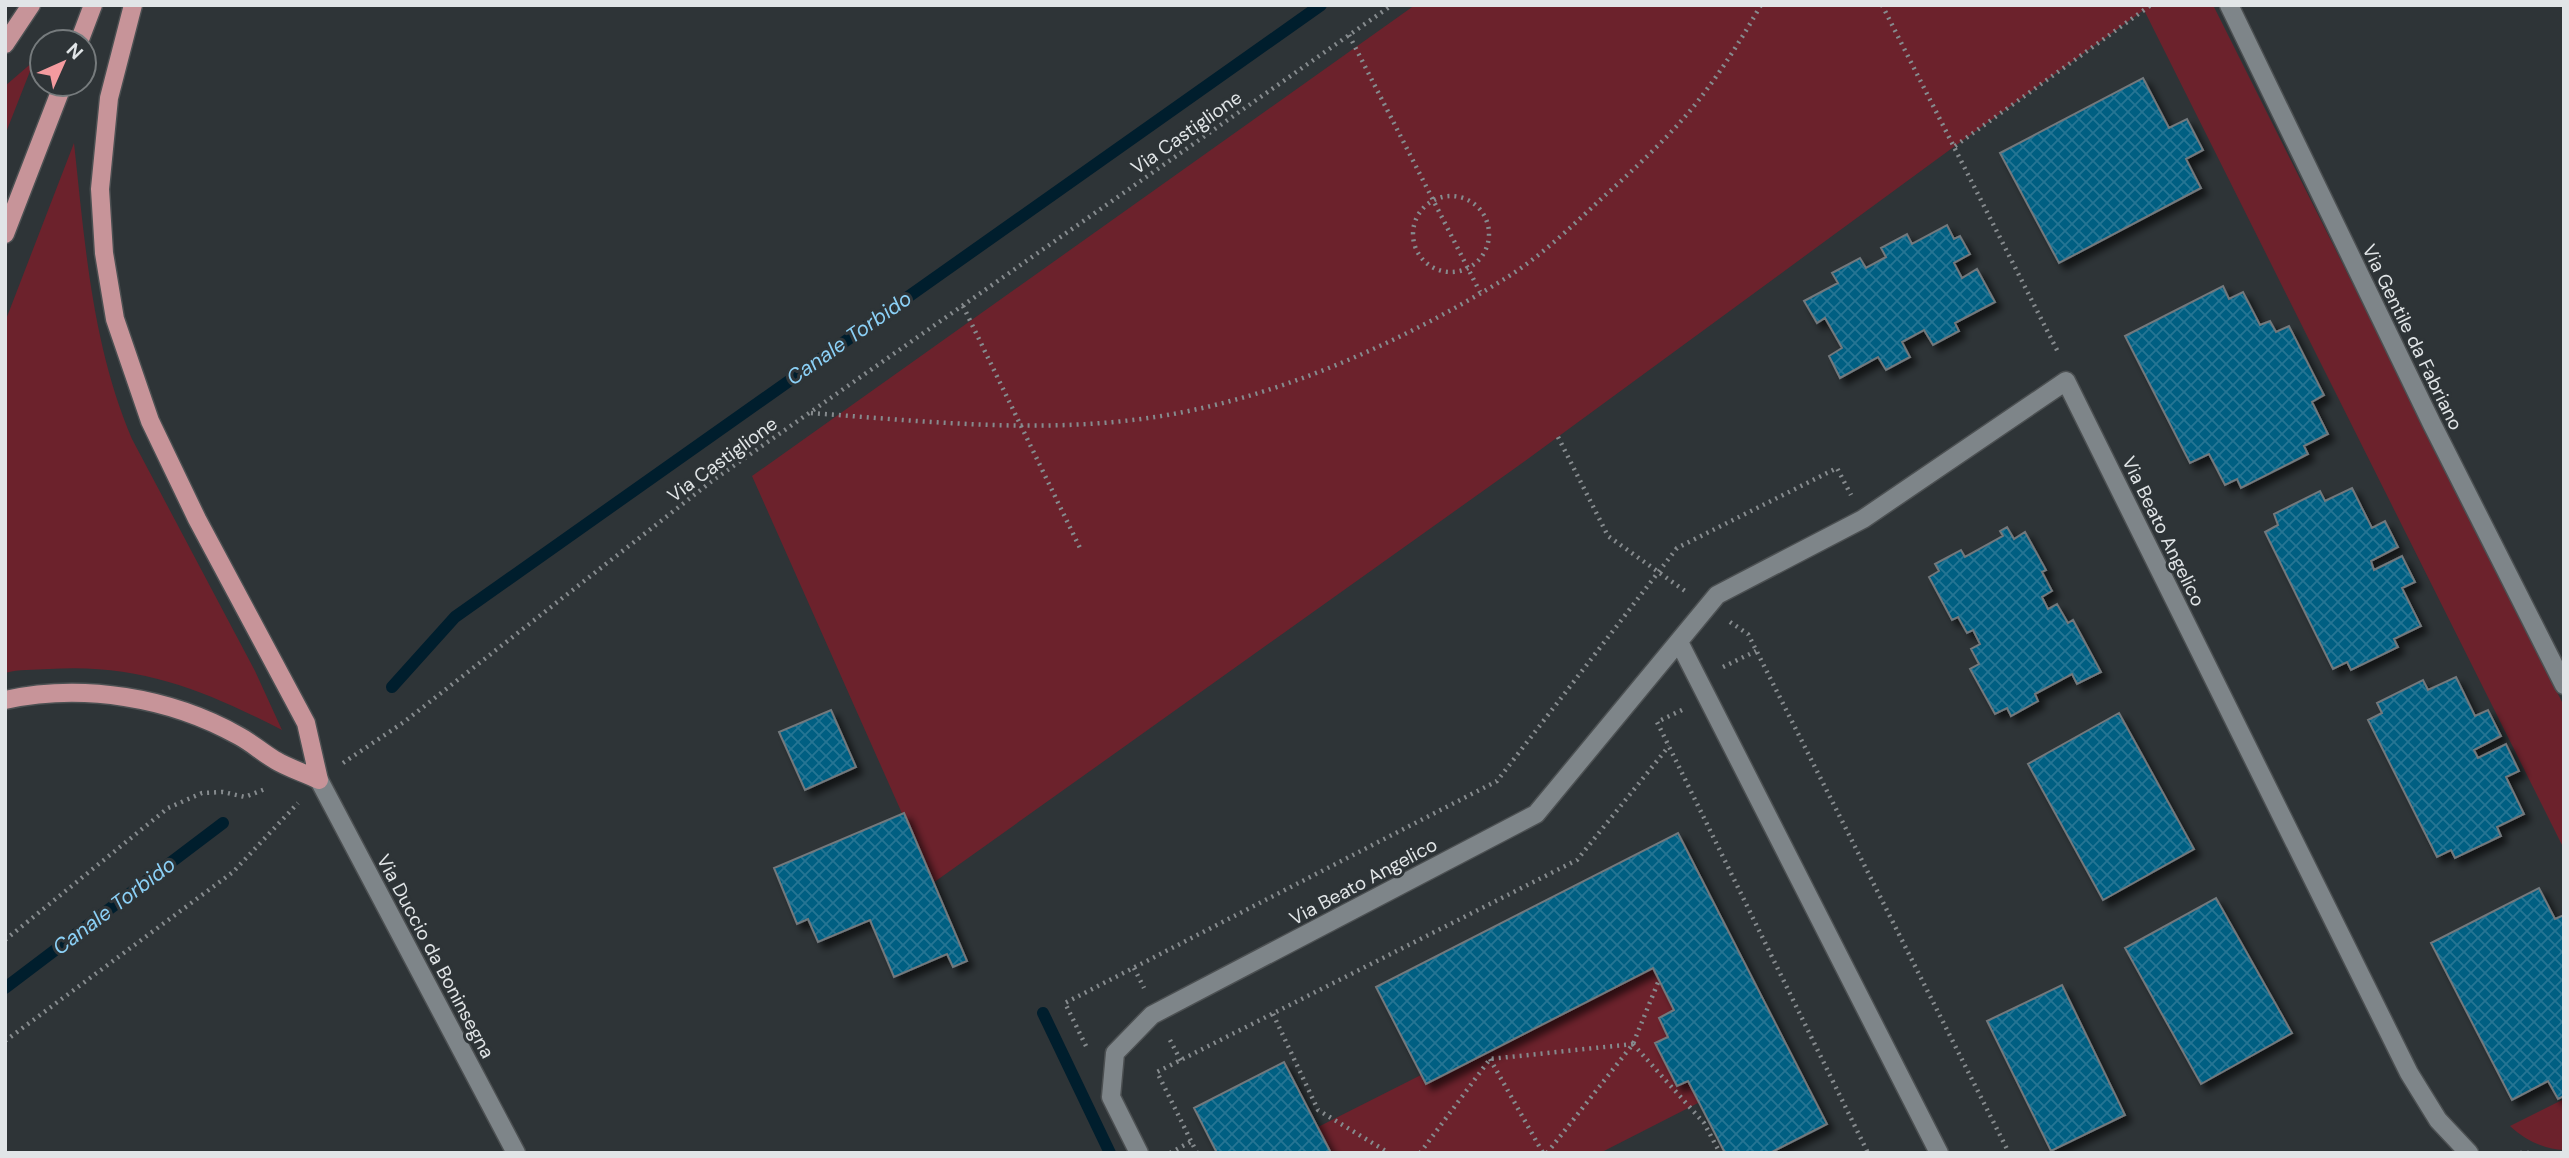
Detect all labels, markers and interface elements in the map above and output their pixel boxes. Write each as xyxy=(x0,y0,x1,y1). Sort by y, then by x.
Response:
north arrow xyxy=(28,28,98,98)
text: N xyxy=(61,38,88,65)
street label: Via Castiglione xyxy=(1126,85,1247,180)
street label: Via Gentile da Fabriano xyxy=(2357,240,2469,434)
water label: Canale Torbido xyxy=(781,284,917,392)
street label: Via Castiglione xyxy=(662,411,782,508)
street label: Via Beato Angelico xyxy=(2116,452,2211,610)
street label: Via Beato Angelico xyxy=(1285,832,1441,931)
street label: Via Duccio da Boninsegna xyxy=(371,850,500,1063)
water label: Canale Torbido xyxy=(47,851,181,961)

